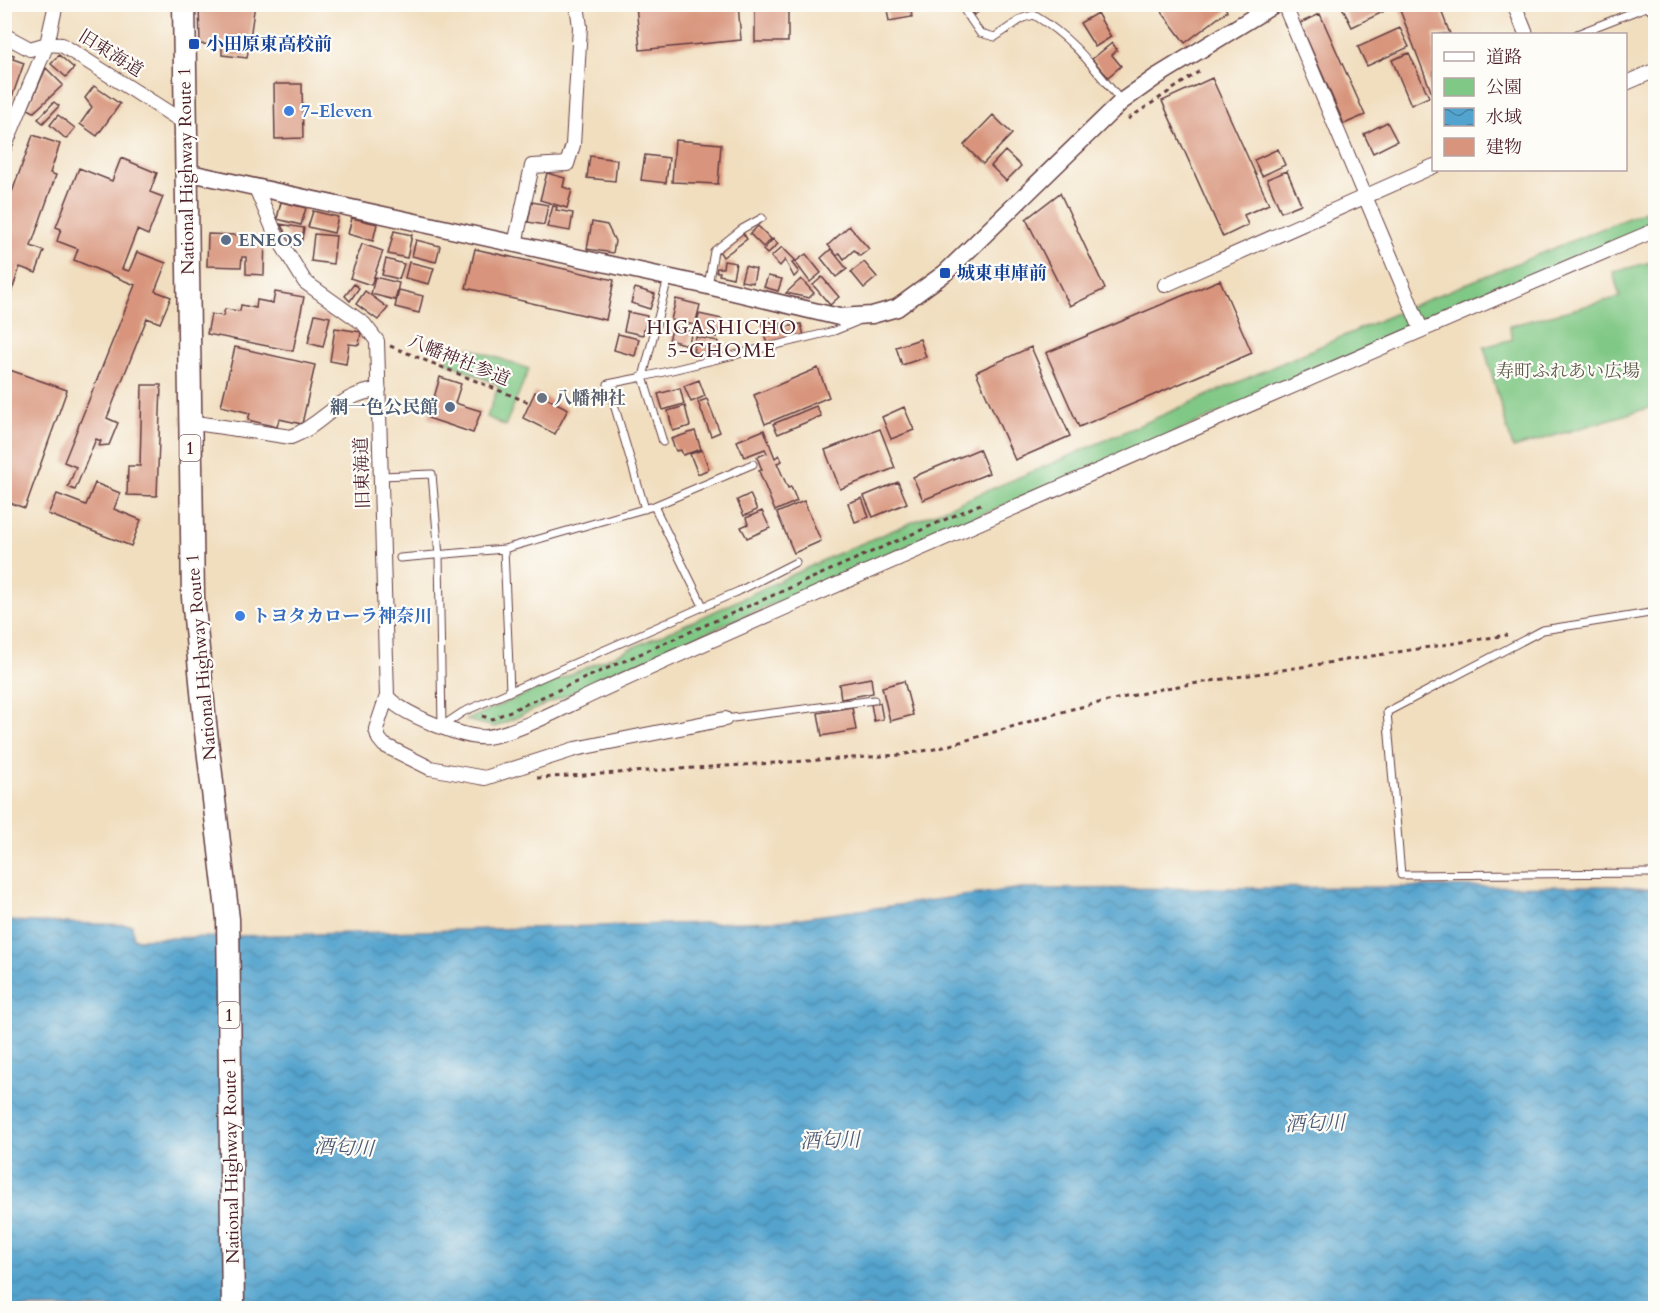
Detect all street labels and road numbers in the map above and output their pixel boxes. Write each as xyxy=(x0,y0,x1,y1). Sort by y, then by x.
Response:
street label: 旧東海道 xyxy=(74,24,148,83)
street label: National Highway Route 1 xyxy=(172,67,201,275)
street label: 八幡神社参道 xyxy=(404,329,514,392)
road number: 1 xyxy=(180,435,201,461)
street label: 旧東海道 xyxy=(349,437,376,509)
street label: National Highway Route 1 xyxy=(180,552,223,761)
road number: 1 xyxy=(218,1002,240,1028)
street label: National Highway Route 1 xyxy=(217,1056,246,1264)

